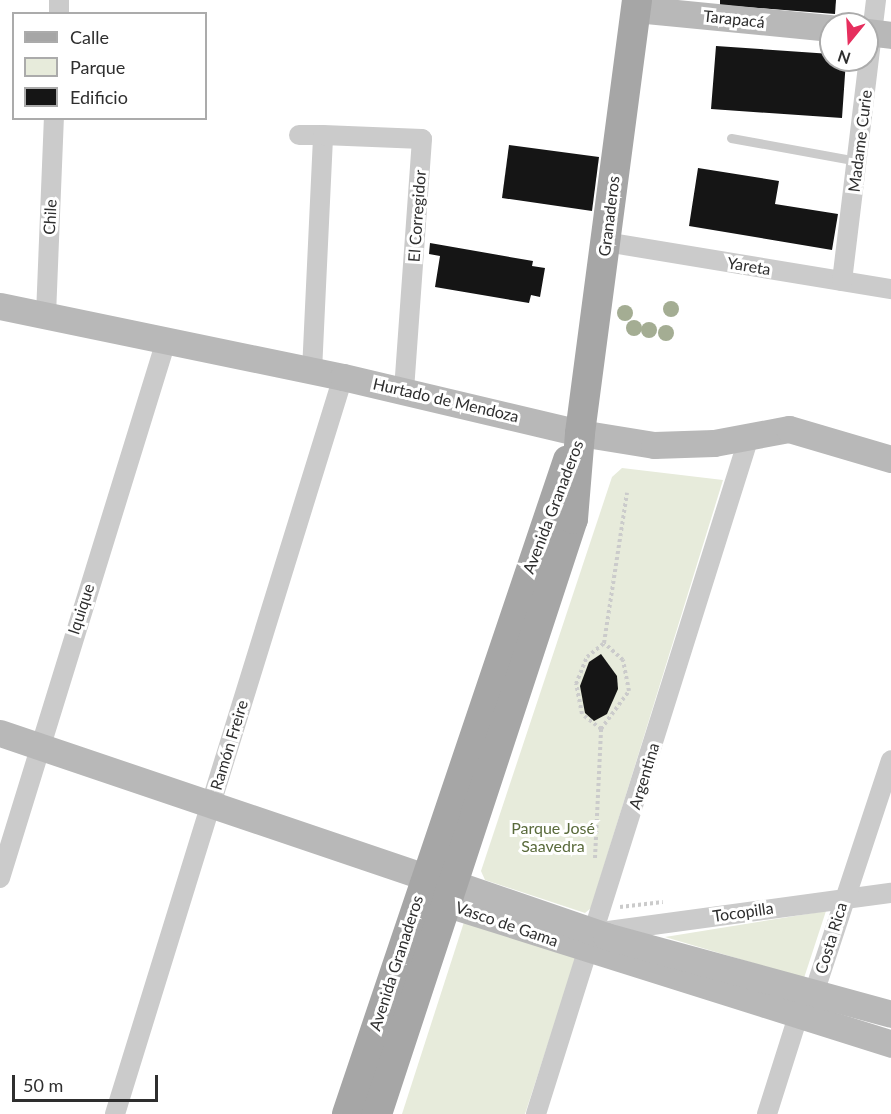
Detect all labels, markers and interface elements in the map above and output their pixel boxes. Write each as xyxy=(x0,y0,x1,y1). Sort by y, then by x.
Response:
street label: Tarapacá xyxy=(702,6,766,32)
legend xyxy=(12,12,207,120)
north arrow xyxy=(819,12,879,72)
text: Calle xyxy=(70,26,109,48)
text: N xyxy=(835,47,853,69)
text: Parque xyxy=(70,56,125,78)
text: Edificio xyxy=(70,86,128,108)
street label: Madame Curie xyxy=(844,89,876,193)
street label: El Corregidor xyxy=(404,169,430,263)
street label: Granaderos xyxy=(595,175,623,257)
street label: Chile xyxy=(39,199,61,235)
street label: Yareta xyxy=(726,253,772,279)
street label: Hurtado de Mendoza xyxy=(371,374,521,426)
street label: Avenida Granaderos xyxy=(519,438,587,576)
street label: Iquique xyxy=(64,581,98,637)
street label: Ramón Freire xyxy=(206,698,252,792)
street label: Argentina xyxy=(625,740,663,812)
park label: Parque José Saavedra xyxy=(511,818,595,856)
street label: Avenida Granaderos xyxy=(365,893,427,1033)
street label: Vasco de Gama xyxy=(453,897,561,951)
street label: Tocopilla xyxy=(711,898,775,926)
street label: Costa Rica xyxy=(811,900,851,976)
scale bar xyxy=(15,1063,160,1101)
text: 50 m xyxy=(23,1074,63,1096)

